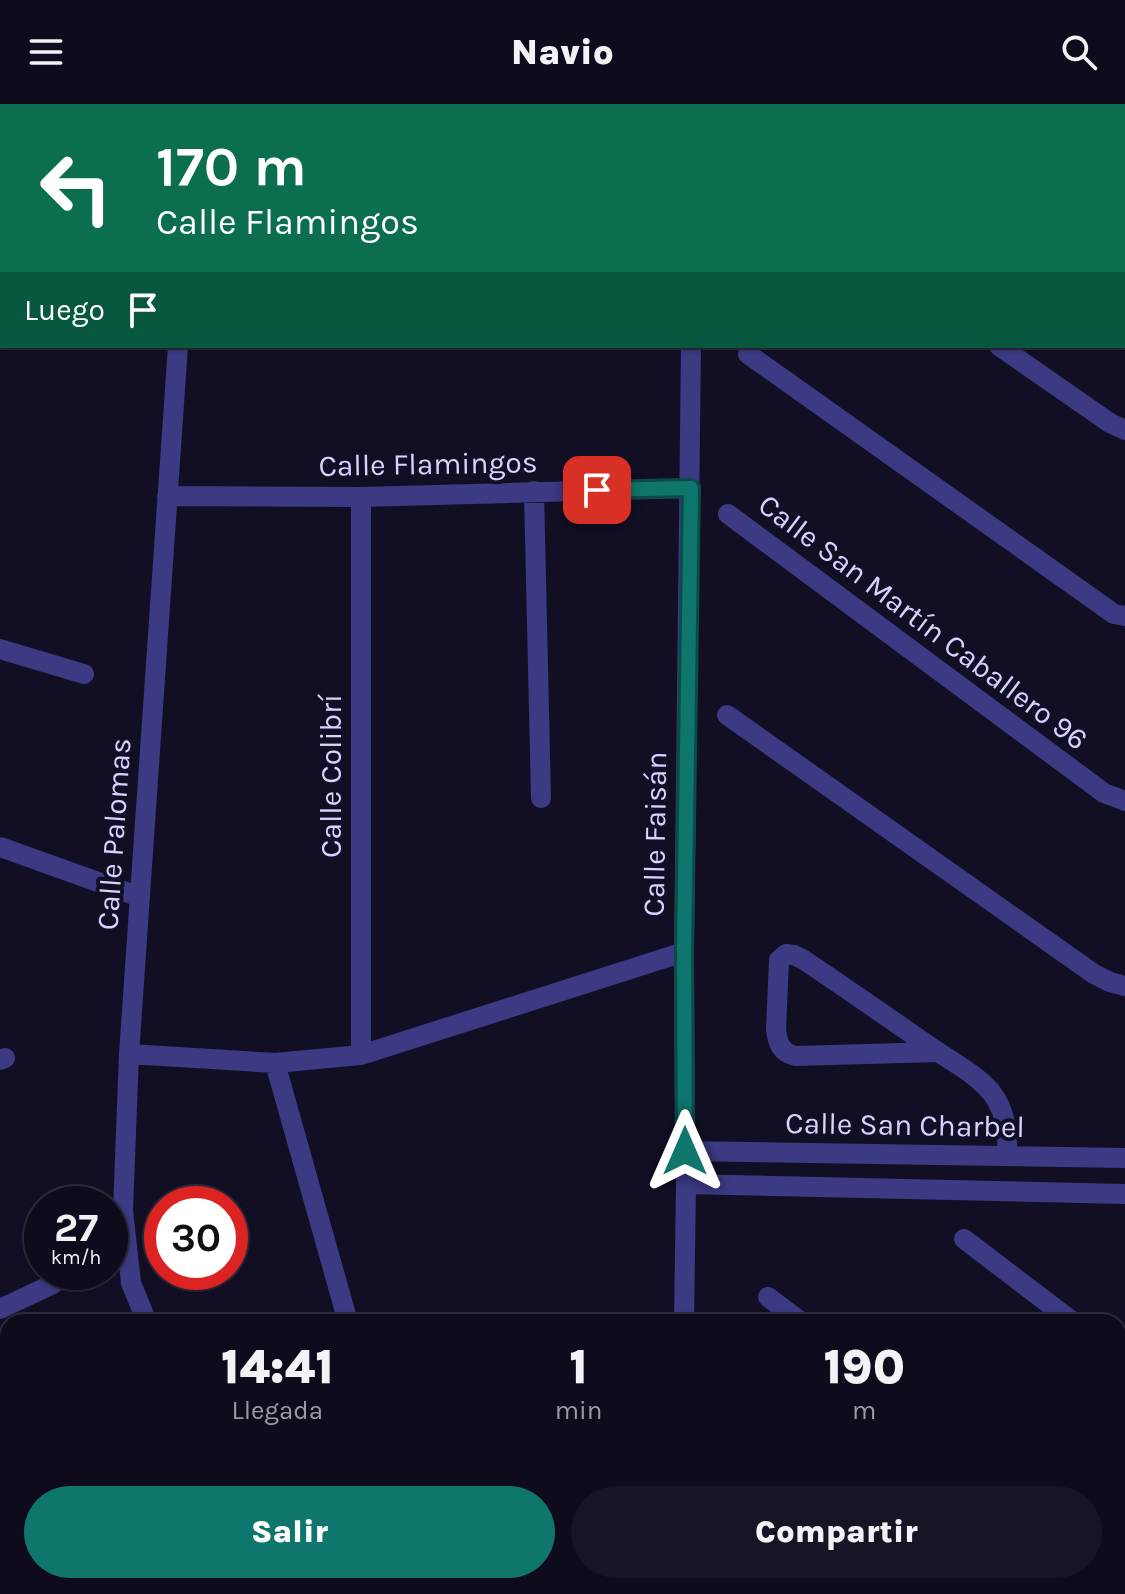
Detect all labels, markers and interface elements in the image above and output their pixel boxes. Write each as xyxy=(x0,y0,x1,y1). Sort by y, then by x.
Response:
icon: menu xyxy=(24,30,68,74)
icon: search xyxy=(1057,30,1101,74)
text: Navio xyxy=(511,31,614,73)
text: 170 m xyxy=(156,134,307,199)
icon: left xyxy=(24,136,128,240)
text: Calle Flamingos xyxy=(156,201,419,243)
icon: arrive xyxy=(121,288,165,332)
text: Luego xyxy=(24,292,105,328)
street label: Calle Flamingos xyxy=(318,444,538,484)
pin xyxy=(563,456,631,524)
icon: arrive xyxy=(575,468,619,512)
street label: Calle San Martín Caballero 96 xyxy=(751,486,1095,758)
street label: Calle Colibrí xyxy=(313,694,349,858)
street label: Calle Palomas xyxy=(89,737,139,931)
street label: Calle Faisán xyxy=(636,751,674,917)
street label: Calle San Charbel xyxy=(785,1105,1025,1145)
position arrow xyxy=(643,1109,727,1193)
speed limit sign: 30 xyxy=(144,1186,248,1290)
text: 27 xyxy=(54,1204,98,1251)
text: km/h xyxy=(51,1246,101,1269)
text: 14:41 xyxy=(221,1339,334,1395)
text: 1 xyxy=(569,1339,588,1395)
text: 190 xyxy=(823,1339,905,1395)
text: Llegada xyxy=(232,1395,323,1426)
text: min xyxy=(555,1395,602,1426)
text: m xyxy=(852,1395,876,1426)
button: Salir xyxy=(24,1486,555,1578)
button: Compartir xyxy=(571,1486,1102,1578)

